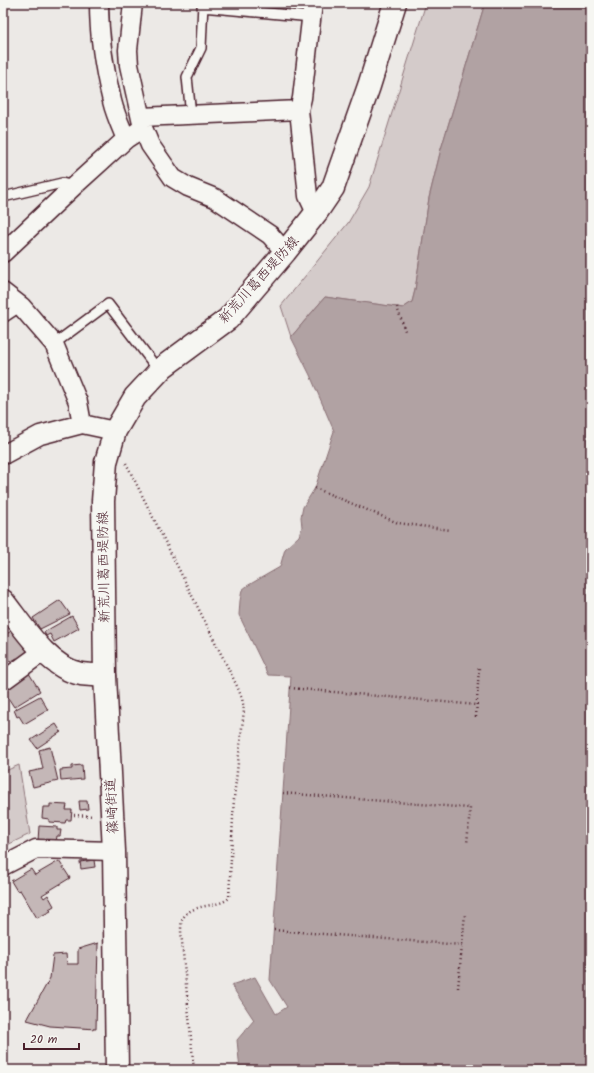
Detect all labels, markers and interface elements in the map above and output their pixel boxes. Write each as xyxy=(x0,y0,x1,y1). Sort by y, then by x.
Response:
street label: 新荒川葛西堤防線 xyxy=(213,231,305,329)
street label: 新荒川葛西堤防線 xyxy=(92,511,116,623)
street label: 篠崎街道 xyxy=(100,777,124,835)
scale bar xyxy=(24,1025,79,1051)
text: 20 m xyxy=(30,1030,58,1049)

